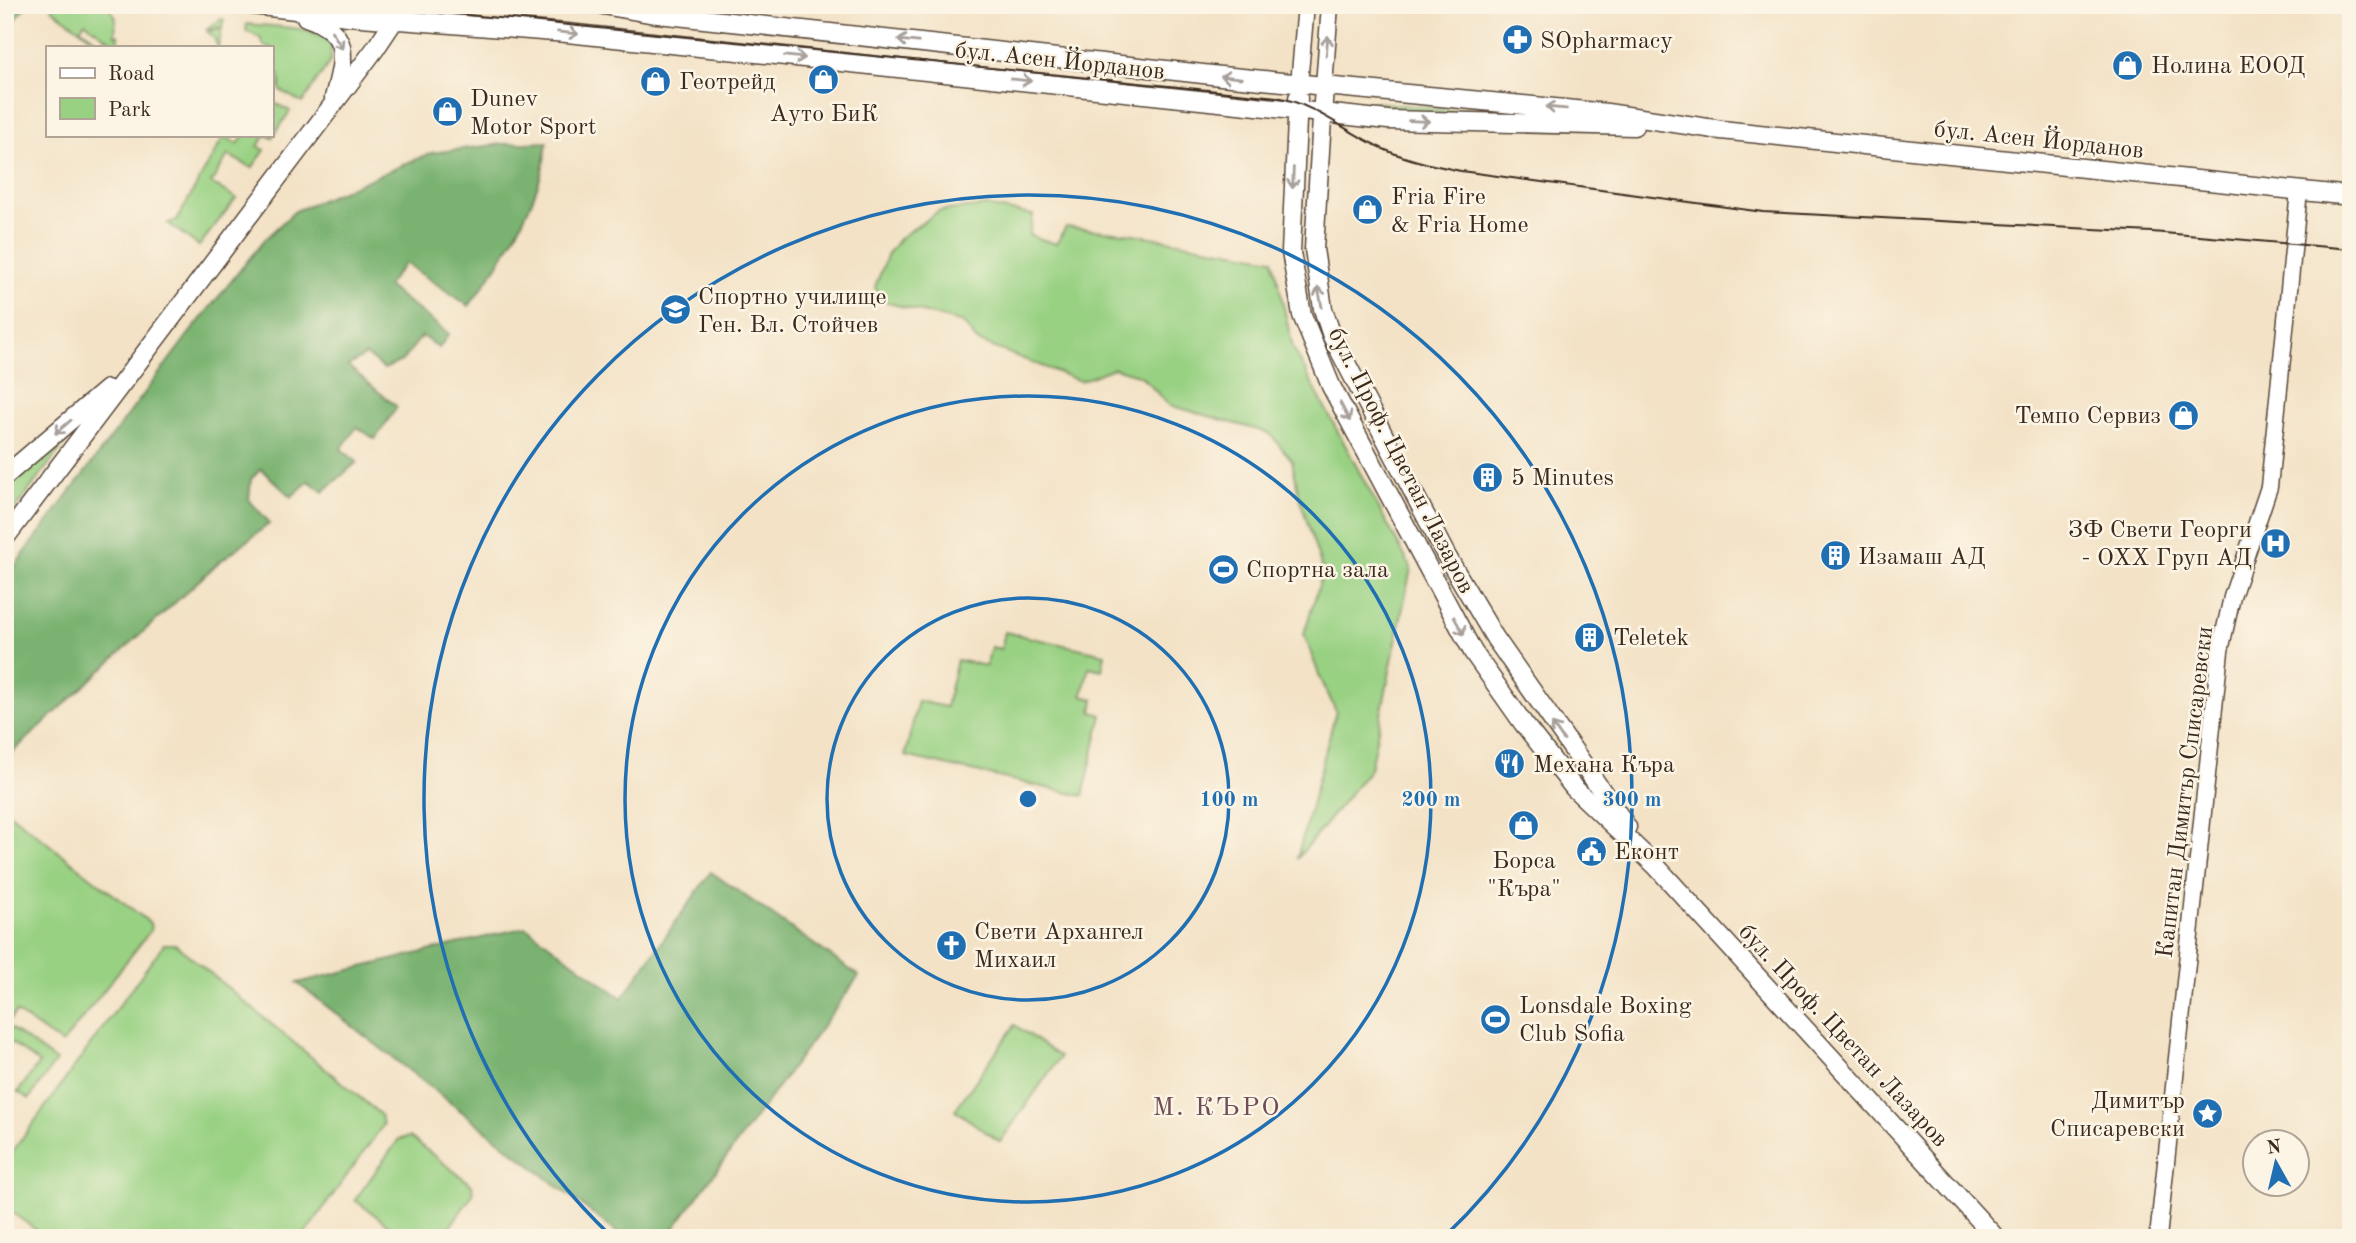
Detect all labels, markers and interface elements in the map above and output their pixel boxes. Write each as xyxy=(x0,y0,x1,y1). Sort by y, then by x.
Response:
pharmacy icon: SOpharmacy xyxy=(1500,23,1534,57)
one-way arrow xyxy=(557,27,579,40)
one-way arrow xyxy=(330,29,344,49)
place label: SOpharmacy xyxy=(1540,30,1673,54)
street label: бул. Асен Йорданов xyxy=(954,34,1166,85)
one-way arrow xyxy=(897,35,919,48)
one-way arrow xyxy=(1321,35,1334,57)
legend xyxy=(46,46,273,136)
shop icon: Нолина ЕООД xyxy=(2111,48,2145,82)
one-way arrow xyxy=(783,51,805,64)
place label: Нолина ЕООД xyxy=(2151,55,2305,79)
shop icon: Ауто БиК xyxy=(807,62,841,96)
text: Road xyxy=(108,64,155,85)
shop icon: Геотрейд xyxy=(639,64,673,98)
one-way arrow xyxy=(1220,70,1243,83)
place label: Геотрейд xyxy=(679,71,776,95)
one-way arrow xyxy=(1009,74,1032,87)
place label: Dunev Motor Sport xyxy=(470,88,596,140)
shop icon: Dunev Motor Sport xyxy=(430,95,464,129)
text: Park xyxy=(108,100,151,121)
one-way arrow xyxy=(1546,101,1568,114)
place label: Ауто БиК xyxy=(770,103,878,127)
street label: бул. Асен Йорданов xyxy=(1933,113,2145,164)
one-way arrow xyxy=(1408,114,1431,127)
one-way arrow xyxy=(1287,166,1300,189)
place label: Fria Fire & Fria Home xyxy=(1391,186,1529,238)
shop icon: Fria Fire & Fria Home xyxy=(1351,193,1385,227)
place label: Спортно училище Ген. Вл. Стойчев xyxy=(698,286,887,338)
one-way arrow xyxy=(1313,286,1327,309)
school or university icon: Спортно училище Ген. Вл. Стойчев xyxy=(658,293,692,327)
street label: бул. Проф. Цветан Лазаров xyxy=(1323,324,1478,598)
shop icon: Темпо Сервиз xyxy=(2167,398,2201,432)
one-way arrow xyxy=(1338,401,1352,421)
place label: Темпо Сервиз xyxy=(2014,405,2161,429)
one-way arrow xyxy=(55,419,73,435)
building icon: 5 Minutes xyxy=(1471,460,1505,494)
place label: 5 Minutes xyxy=(1511,467,1614,491)
place label: ЗФ Свети Георги - ОХХ Груп АД xyxy=(2068,519,2252,571)
hospital icon: ЗФ Свети Георги - ОХХ Груп АД xyxy=(2258,526,2292,560)
building icon: Изамаш АД xyxy=(1818,539,1852,573)
place label: Изамаш АД xyxy=(1858,546,1986,570)
sports icon: Спортна зала xyxy=(1206,552,1240,586)
place label: Спортна зала xyxy=(1246,559,1389,583)
one-way arrow xyxy=(1452,616,1466,636)
building icon: Teletek xyxy=(1573,620,1607,654)
street label: Капитан Димитър Списаревски xyxy=(2154,625,2218,959)
place label: Teletek xyxy=(1613,627,1689,651)
one-way arrow xyxy=(1551,723,1566,742)
restaurant icon: Механа Къра xyxy=(1493,747,1527,781)
place label: Механа Къра xyxy=(1533,754,1675,778)
centre of rings xyxy=(1016,787,1040,811)
text: 100 m xyxy=(1199,790,1259,811)
text: 200 m xyxy=(1401,790,1461,811)
text: 300 m xyxy=(1602,790,1662,811)
shop icon: Борса "Къра" xyxy=(1507,809,1541,843)
public building icon: Еконт xyxy=(1574,834,1608,868)
place label: Еконт xyxy=(1614,841,1679,865)
place label: Борса "Къра" xyxy=(1487,850,1561,902)
street label: бул. Проф. Цветан Лазаров xyxy=(1733,920,1952,1152)
place label: Свети Архангел Михаил xyxy=(974,921,1144,973)
church icon: Свети Архангел Михаил xyxy=(934,928,968,962)
place label: Lonsdale Boxing Club Sofia xyxy=(1519,995,1692,1047)
sports icon: Lonsdale Boxing Club Sofia xyxy=(1479,1002,1513,1036)
place label: Димитър Списаревски xyxy=(2050,1090,2185,1142)
district label: М. КЪРО xyxy=(1152,1095,1282,1121)
place icon: Димитър Списаревски xyxy=(2191,1097,2225,1131)
north arrow xyxy=(2240,1128,2310,1198)
text: N xyxy=(2265,1138,2283,1159)

